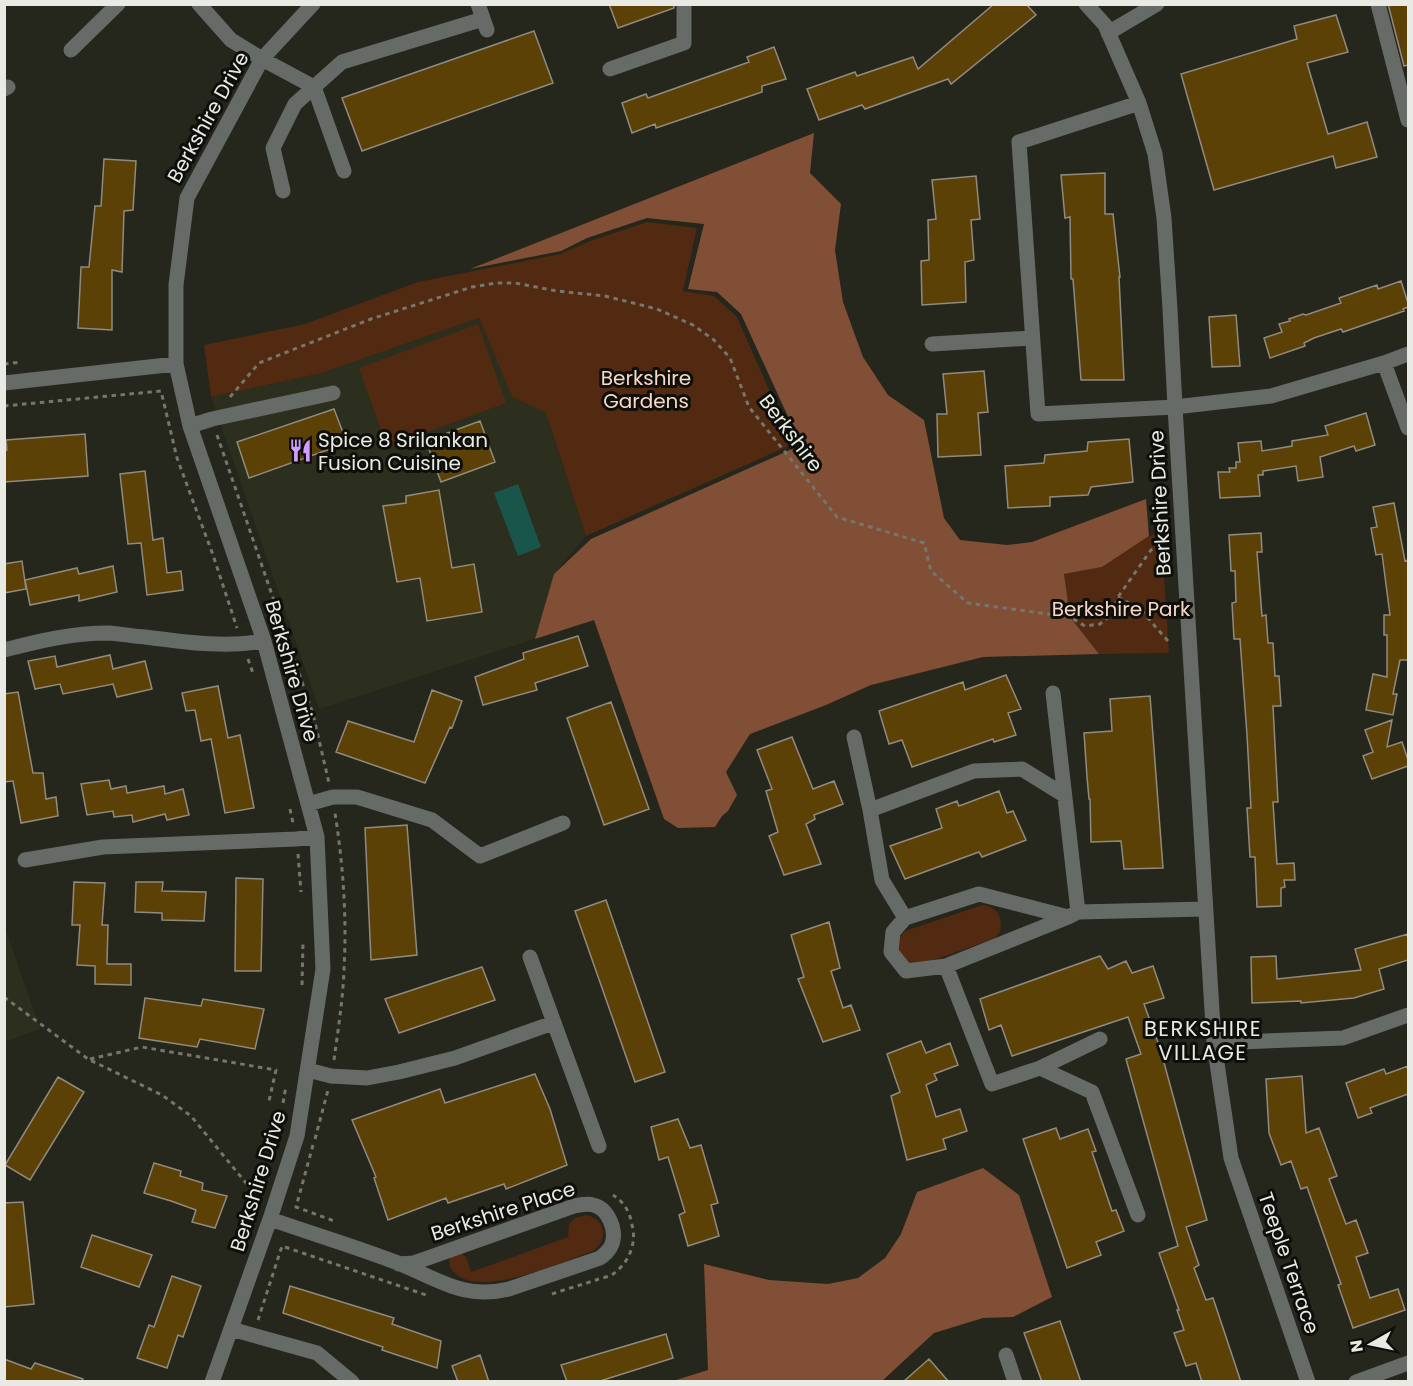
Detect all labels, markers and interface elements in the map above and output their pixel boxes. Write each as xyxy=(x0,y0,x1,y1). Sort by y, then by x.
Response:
street label: Berkshire Drive xyxy=(160,46,256,188)
park label: Berkshire Gardens xyxy=(601,364,691,415)
street label: Berkshire xyxy=(753,388,829,478)
place label: Spice 8 Srilankan Fusion Cuisine xyxy=(318,426,488,477)
street label: Berkshire Drive xyxy=(1142,429,1178,577)
restaurant icon: Spice 8 Srilankan Fusion Cuisine xyxy=(287,438,313,464)
park label: Berkshire Park xyxy=(1052,595,1191,623)
street label: Berkshire Drive xyxy=(258,597,326,745)
district label: BERKSHIRE VILLAGE xyxy=(1144,1014,1262,1067)
street label: Berkshire Drive xyxy=(223,1107,293,1255)
street label: Berkshire Place xyxy=(427,1174,579,1248)
street label: Teeple Terrace xyxy=(1252,1188,1326,1338)
north arrow xyxy=(1341,1314,1401,1374)
text: N xyxy=(1344,1339,1369,1354)

